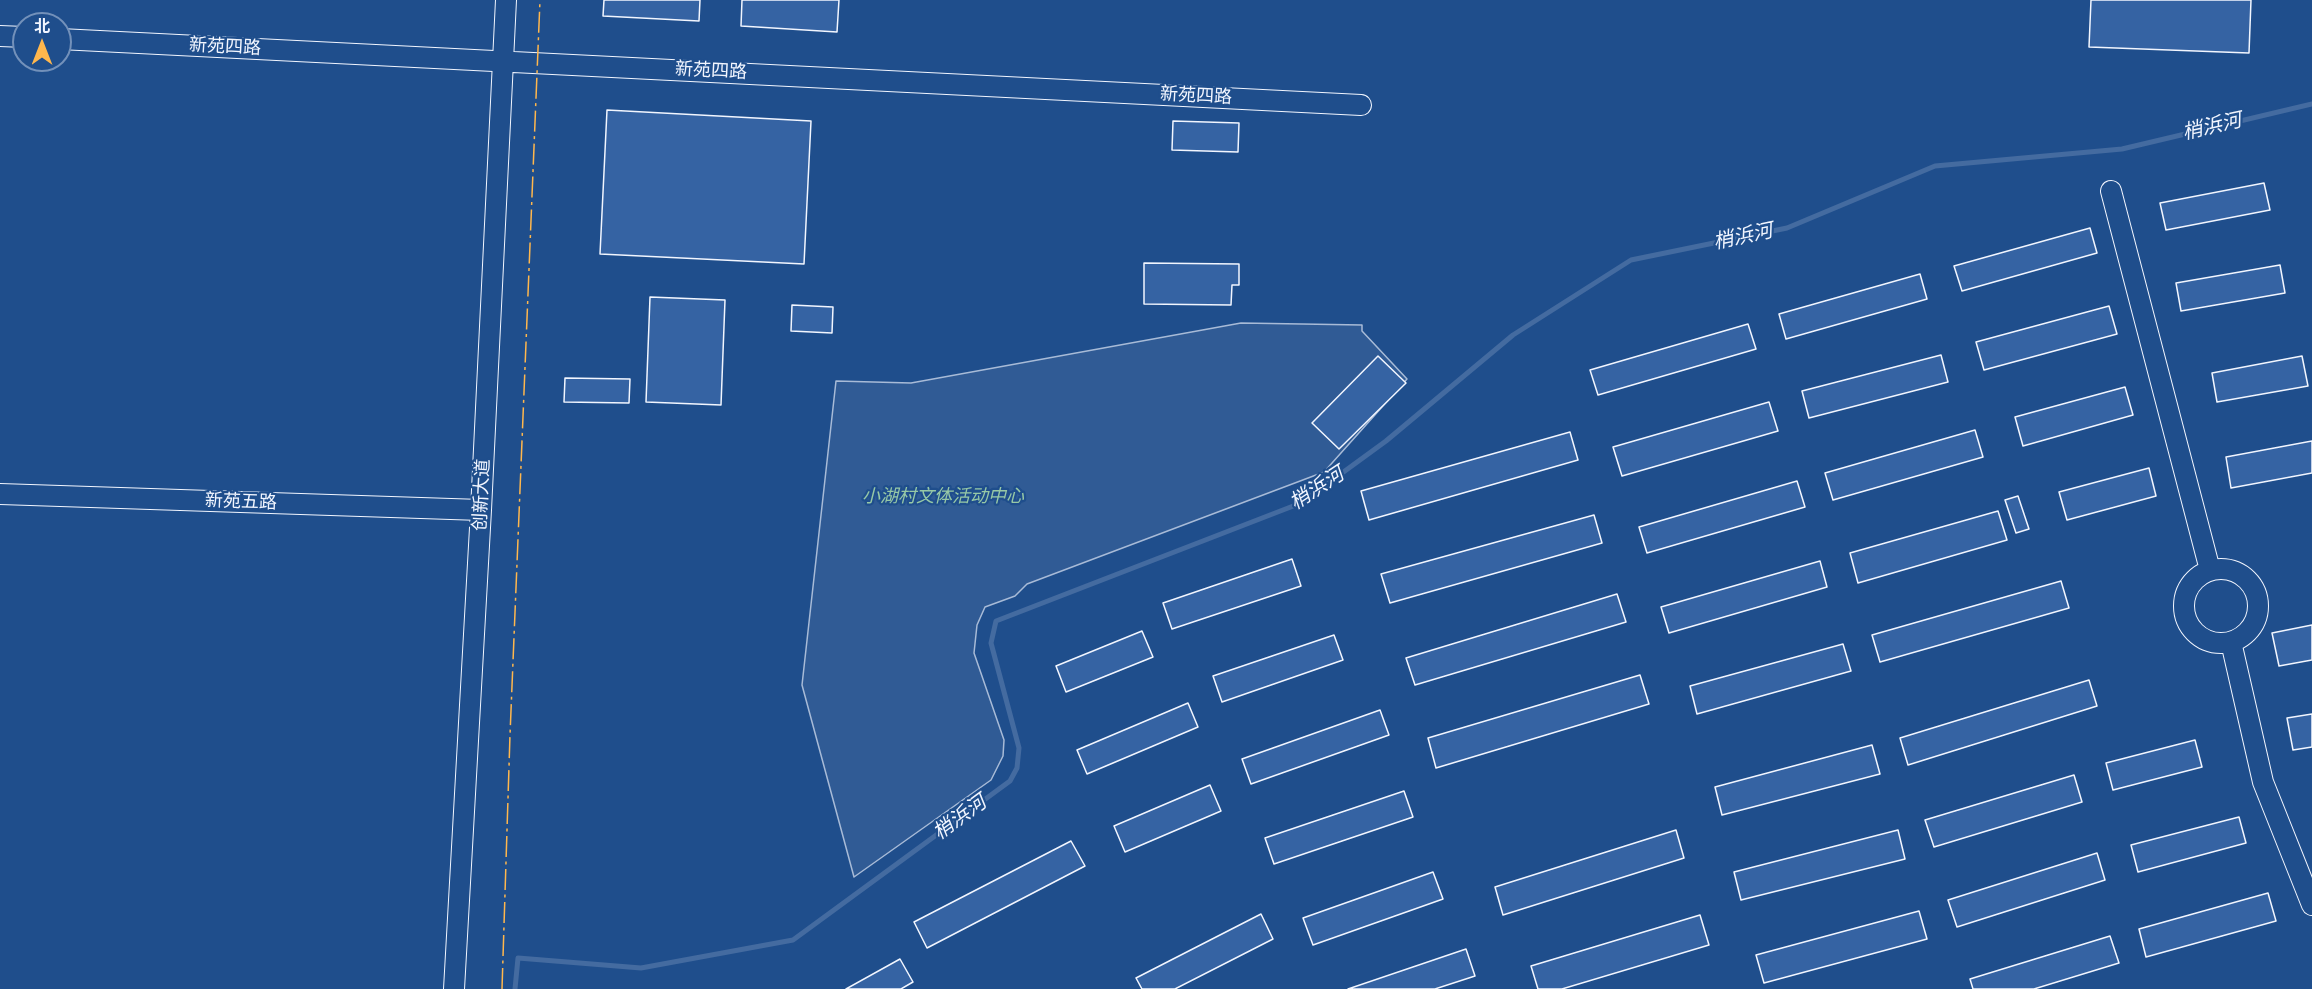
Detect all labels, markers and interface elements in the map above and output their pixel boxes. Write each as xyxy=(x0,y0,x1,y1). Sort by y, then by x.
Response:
north arrow xyxy=(12,12,72,72)
text: 北 xyxy=(34,15,50,37)
street label: 新苑四路 xyxy=(188,34,262,60)
street label: 新苑四路 xyxy=(674,58,748,84)
street label: 新苑四路 xyxy=(1159,83,1233,109)
water label: 梢浜河 xyxy=(2180,109,2244,145)
water label: 梢浜河 xyxy=(1711,219,1775,255)
street label: 创新大道 xyxy=(469,458,495,532)
water label: 梢浜河 xyxy=(1285,463,1349,515)
park label: 小湖村文体活动中心 xyxy=(862,486,1024,508)
street label: 新苑五路 xyxy=(205,490,277,514)
water label: 梢浜河 xyxy=(929,791,991,845)

